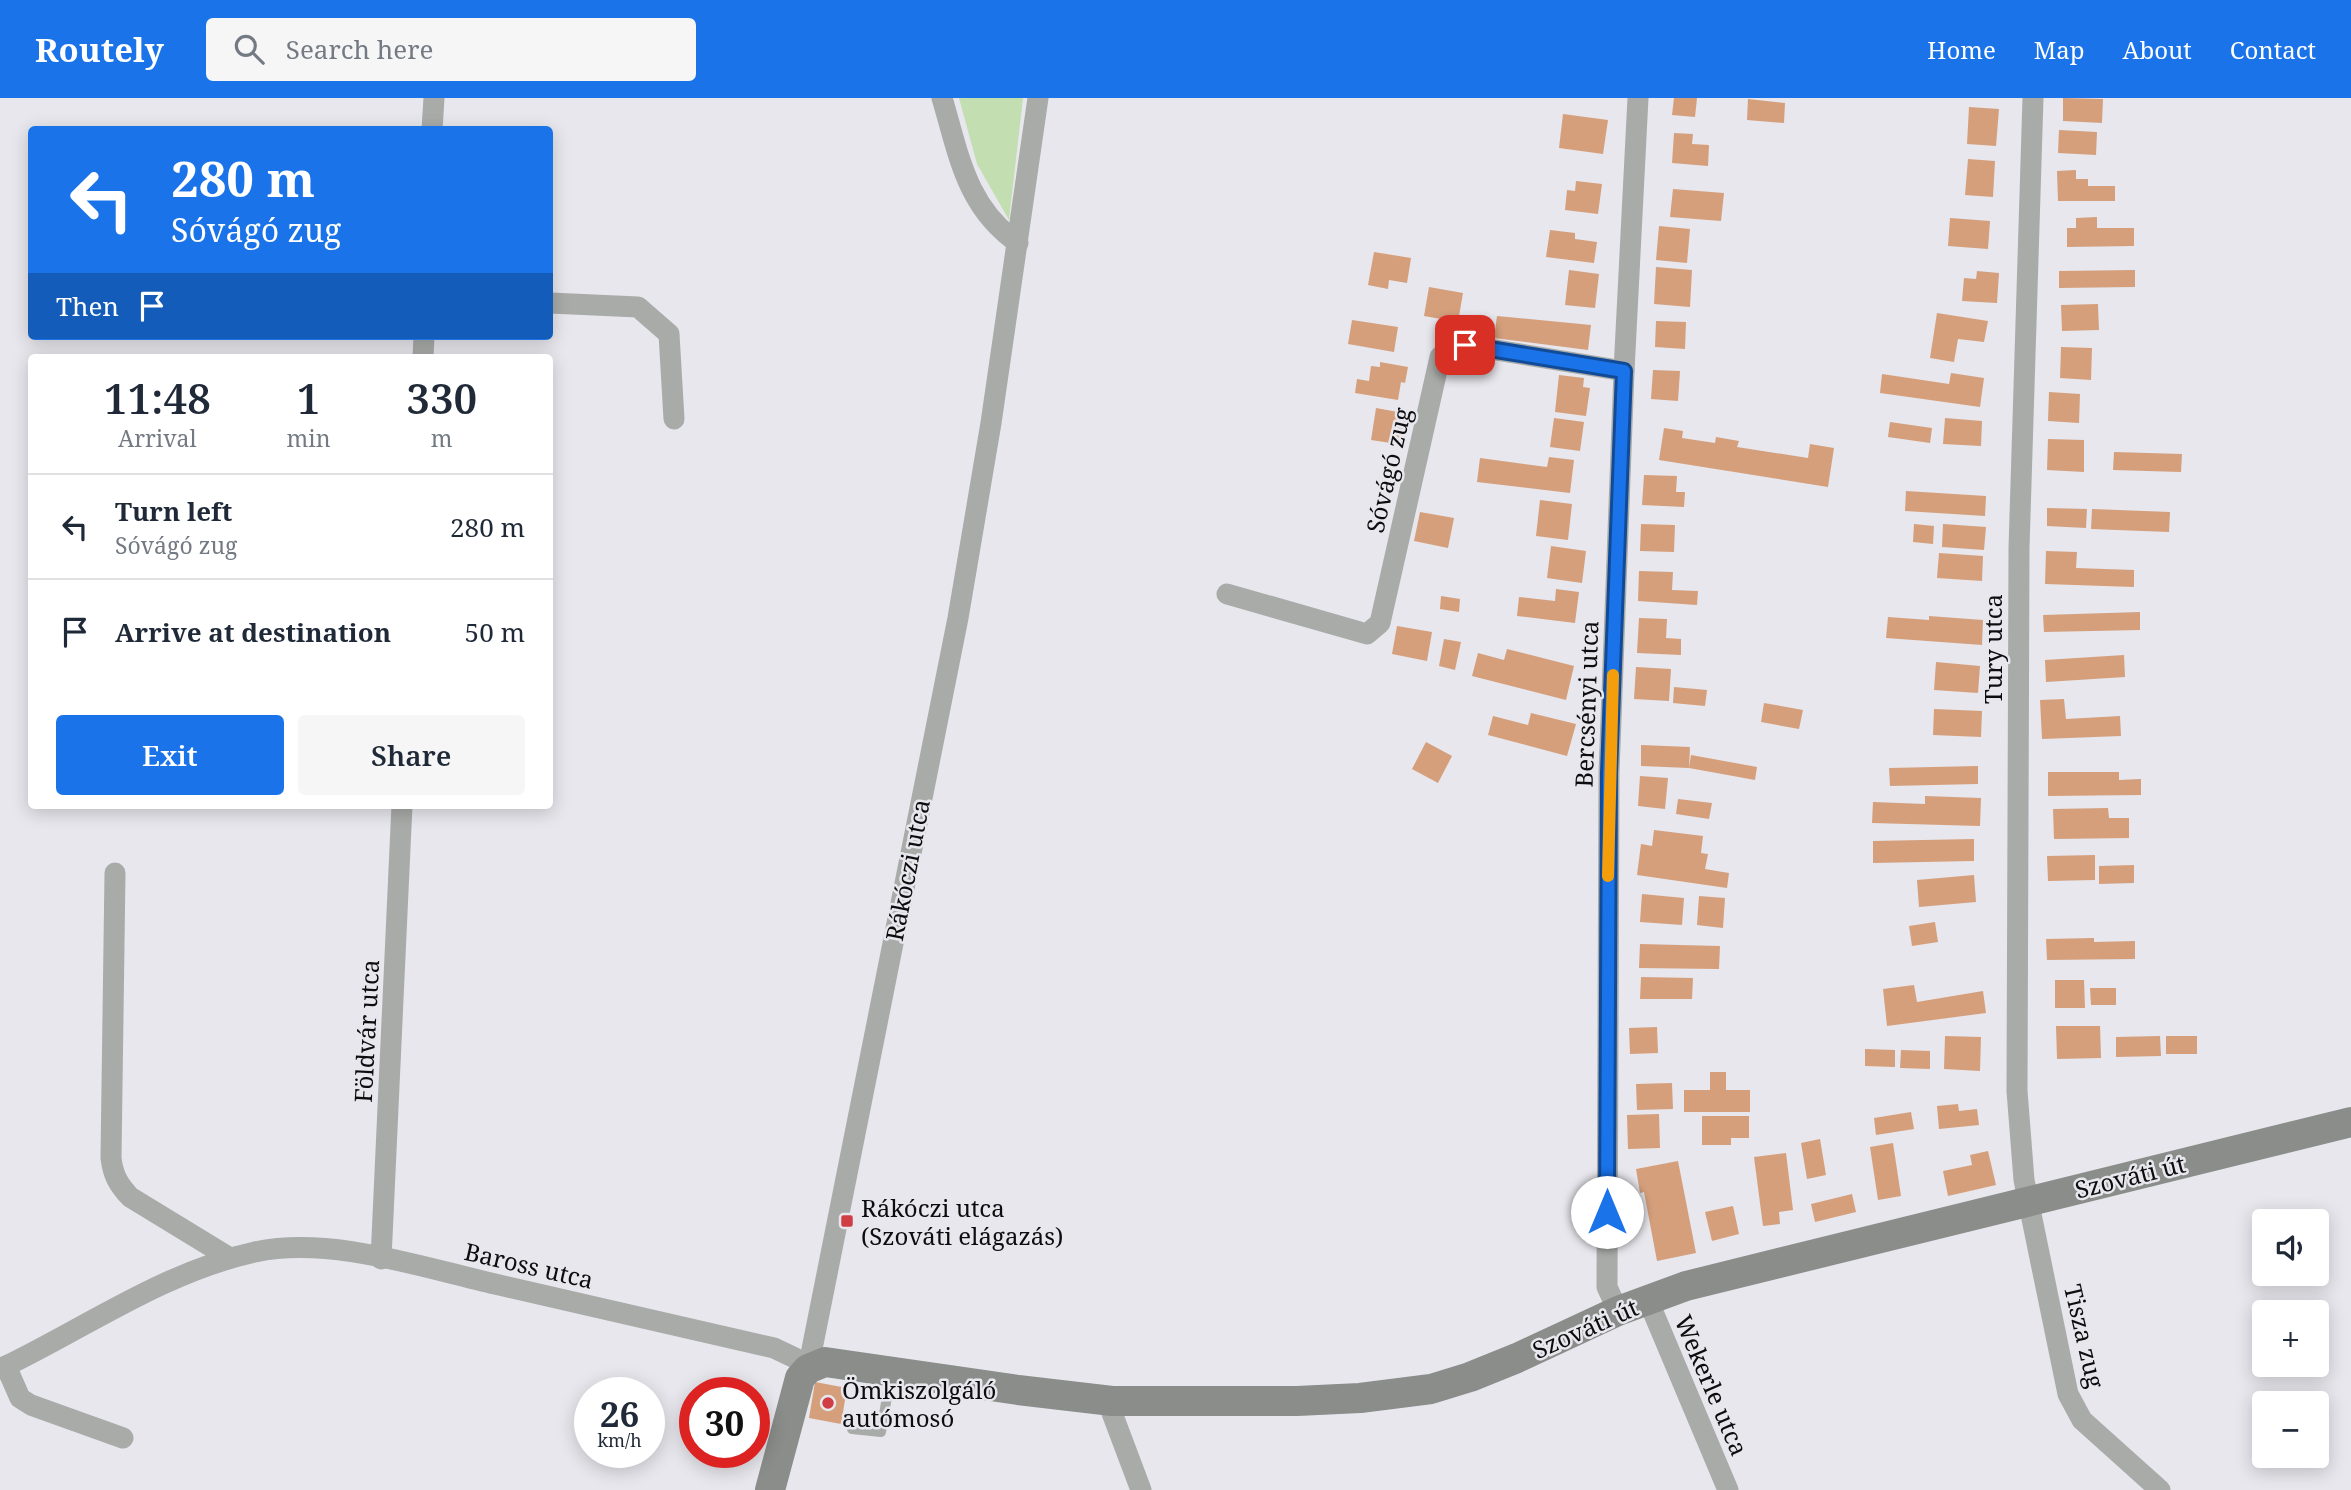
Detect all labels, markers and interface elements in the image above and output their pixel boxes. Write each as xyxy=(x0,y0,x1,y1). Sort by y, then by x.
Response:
search box xyxy=(206,18,696,81)
text: Routely xyxy=(35,27,164,72)
icon: search xyxy=(230,30,268,68)
text: Search here xyxy=(286,31,433,67)
text: Home xyxy=(1927,33,1996,66)
text: Map xyxy=(2034,33,2085,66)
text: About xyxy=(2123,33,2192,66)
text: Contact xyxy=(2230,33,2316,66)
text: 280 m xyxy=(171,145,315,211)
icon: left xyxy=(56,154,147,245)
text: Sóvágó zug xyxy=(171,208,341,251)
icon: arrive xyxy=(133,287,171,325)
text: Then xyxy=(56,288,119,324)
pin xyxy=(1435,315,1495,375)
icon: arrive xyxy=(1446,326,1484,364)
text: 11:48 xyxy=(104,369,211,426)
text: 1 xyxy=(297,369,320,426)
text: 330 xyxy=(406,369,477,426)
street label: Sóvágó zug xyxy=(1358,404,1418,536)
text: Arrival xyxy=(118,422,197,454)
text: min xyxy=(287,422,331,454)
text: m xyxy=(431,422,453,454)
text: Turn left xyxy=(115,493,232,529)
icon: left xyxy=(56,508,94,546)
text: 280 m xyxy=(450,509,525,545)
text: Sóvágó zug xyxy=(115,529,237,561)
street label: Tury utca xyxy=(1976,594,2009,704)
icon: arrive xyxy=(56,613,94,651)
text: Arrive at destination xyxy=(115,614,391,650)
text: 50 m xyxy=(465,614,525,650)
street label: Bercsényi utca xyxy=(1567,620,1605,788)
button: Exit xyxy=(56,715,284,795)
button: Share xyxy=(298,715,525,795)
street label: Rákóczi utca xyxy=(877,796,937,944)
street label: Földvár utca xyxy=(346,959,386,1103)
street label: Szováti út xyxy=(2071,1146,2189,1206)
position arrow xyxy=(1570,1175,1644,1249)
place label: Rákóczi utca (Szováti elágazás) xyxy=(861,1191,1063,1252)
map controls xyxy=(2252,1209,2329,1468)
button: sound xyxy=(2252,1209,2329,1286)
marker: Rákóczi utca (Szováti elágazás) xyxy=(839,1213,855,1229)
street label: Baross utca xyxy=(461,1234,597,1296)
street label: Tisza zug xyxy=(2057,1281,2113,1391)
street label: Szováti út xyxy=(1527,1290,1643,1366)
button: + xyxy=(2252,1300,2329,1377)
street label: Wekerle utca xyxy=(1668,1310,1756,1460)
place label: Ömkiszolgáló autómosó xyxy=(842,1373,996,1434)
speed limit sign: 30 xyxy=(679,1377,770,1468)
text: 26 xyxy=(600,1390,639,1437)
button: − xyxy=(2252,1391,2329,1468)
marker: Ömkiszolgáló autómosó xyxy=(820,1395,836,1411)
text: km/h xyxy=(597,1428,642,1452)

